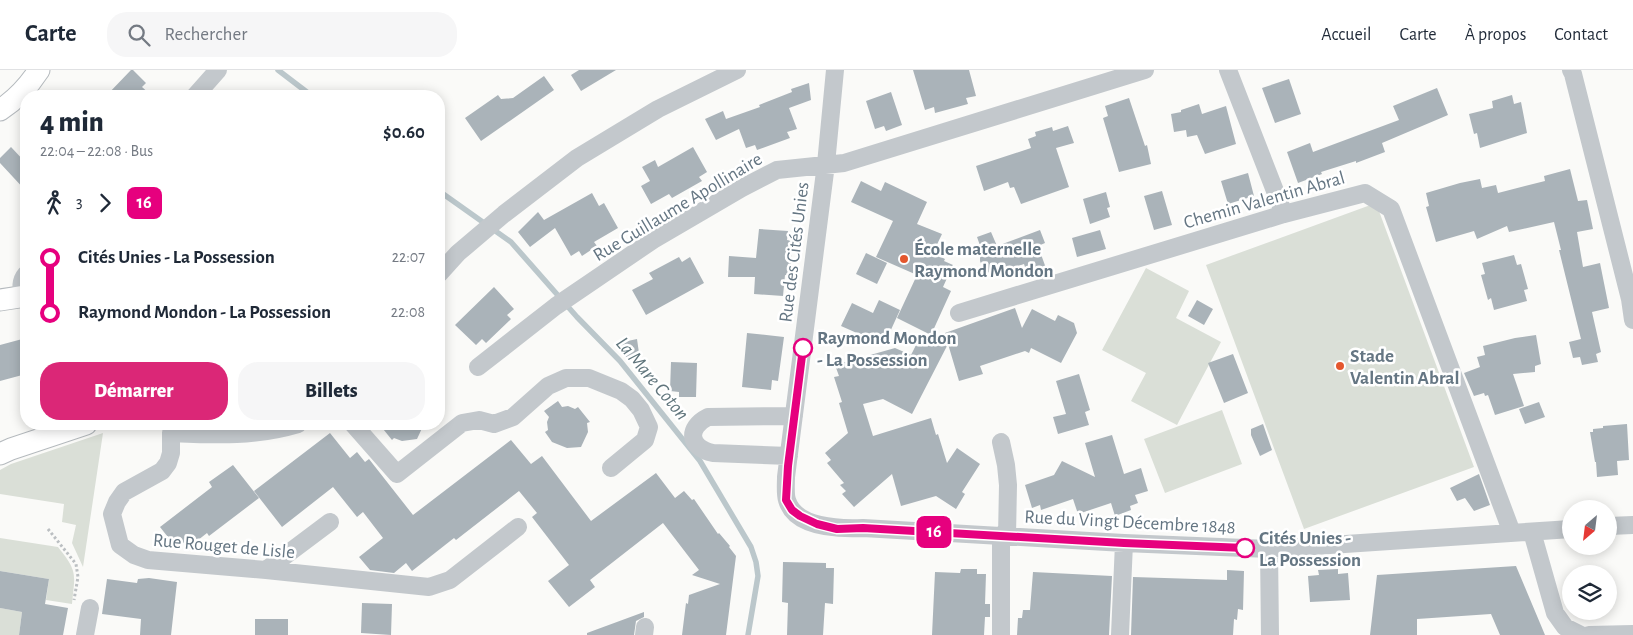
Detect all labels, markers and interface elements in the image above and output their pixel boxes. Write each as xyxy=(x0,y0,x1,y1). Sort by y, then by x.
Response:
search box xyxy=(107,12,457,57)
icon: search xyxy=(125,21,153,49)
text: Carte xyxy=(25,22,77,46)
text: Rechercher xyxy=(165,25,247,44)
text: Accueil xyxy=(1321,26,1372,44)
text: Carte xyxy=(1400,26,1437,44)
text: À propos xyxy=(1465,26,1526,44)
text: Contact xyxy=(1554,26,1608,44)
text: 4 min xyxy=(40,109,104,137)
text: $0.60 xyxy=(383,123,425,142)
text: 22:04 – 22:08 · Bus xyxy=(40,143,153,159)
street label: Rue Guillaume Apollinaire xyxy=(590,149,766,265)
street label: Chemin Valentin Abral xyxy=(1182,168,1347,233)
street label: Rue des Cités Unies xyxy=(776,181,813,324)
icon: walk xyxy=(40,189,68,217)
icon: forward xyxy=(91,189,119,217)
text: 3 xyxy=(76,194,83,210)
text: 16 xyxy=(137,194,152,212)
place label: École maternelle Raymond Mondon xyxy=(914,238,1054,281)
text: Cités Unies - La Possession xyxy=(78,248,275,267)
text: 22:07 xyxy=(392,249,425,265)
marker: École maternelle Raymond Mondon xyxy=(898,253,910,265)
text: Raymond Mondon - La Possession xyxy=(78,303,331,322)
text: 22:08 xyxy=(391,304,425,320)
place label: Raymond Mondon - La Possession xyxy=(817,329,957,370)
water label: La Mare Coton xyxy=(612,333,693,424)
marker: Raymond Mondon - La Possession xyxy=(793,338,813,358)
place label: Stade Valentin Abral xyxy=(1350,347,1459,388)
marker: Stade Valentin Abral xyxy=(1334,360,1346,372)
button: Démarrer xyxy=(40,362,228,420)
button: Billets xyxy=(238,362,425,420)
north arrow xyxy=(1562,500,1618,555)
map controls xyxy=(1562,500,1617,620)
street label: Rue du Vingt Décembre 1848 xyxy=(1024,507,1236,538)
line badge: 16 xyxy=(912,516,956,548)
text: 16 xyxy=(926,523,942,541)
place label: Cités Unies - La Possession xyxy=(1259,529,1361,570)
street label: Rue Rouget de Lisle xyxy=(152,531,296,562)
marker: Cités Unies - La Possession xyxy=(1235,538,1255,558)
button: layers xyxy=(1562,565,1617,620)

